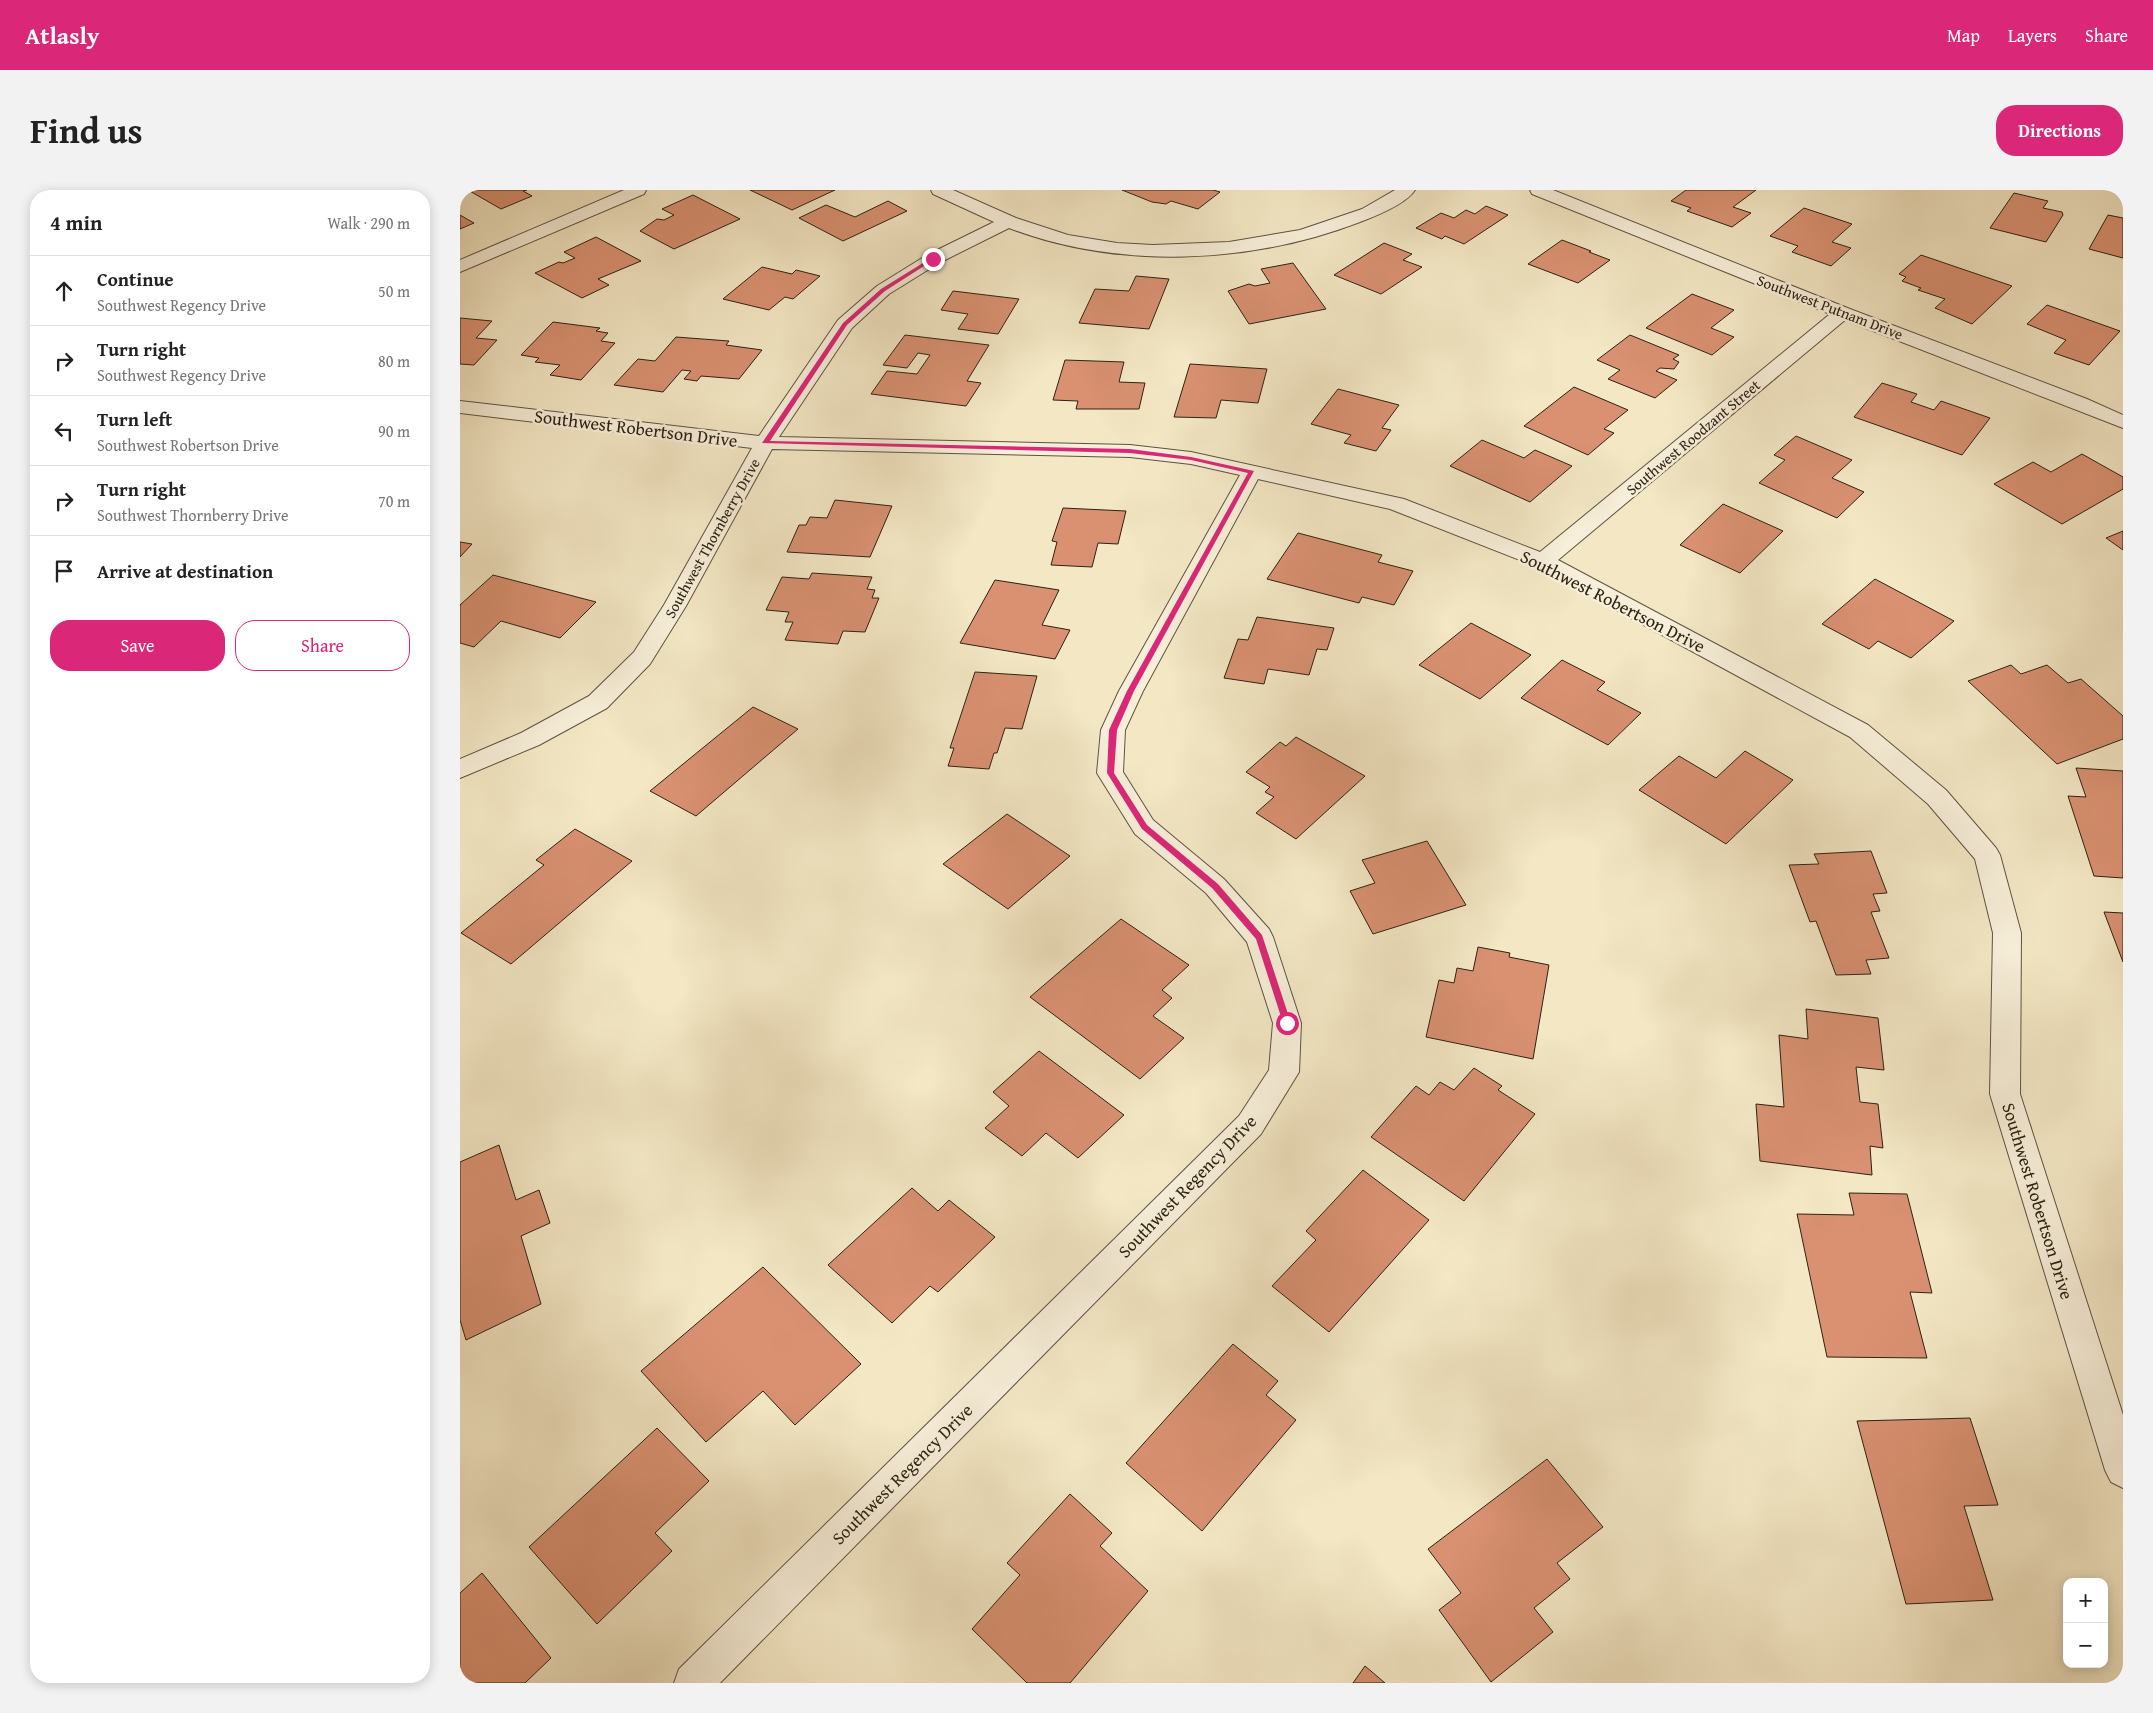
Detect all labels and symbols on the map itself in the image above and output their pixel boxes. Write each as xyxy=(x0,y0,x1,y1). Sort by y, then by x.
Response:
route end xyxy=(922,248,945,271)
street label: Southwest Putnam Drive xyxy=(1754,269,1906,345)
street label: Southwest Roodzant Street xyxy=(1621,374,1765,499)
street label: Southwest Robertson Drive xyxy=(533,402,739,454)
street label: Southwest Thornberry Drive xyxy=(659,454,765,622)
street label: Southwest Robertson Drive xyxy=(1516,543,1710,659)
route start xyxy=(1276,1012,1299,1035)
street label: Southwest Robertson Drive xyxy=(1995,1099,2081,1303)
street label: Southwest Regency Drive xyxy=(1111,1108,1263,1264)
street label: Southwest Regency Drive xyxy=(825,1397,979,1551)

